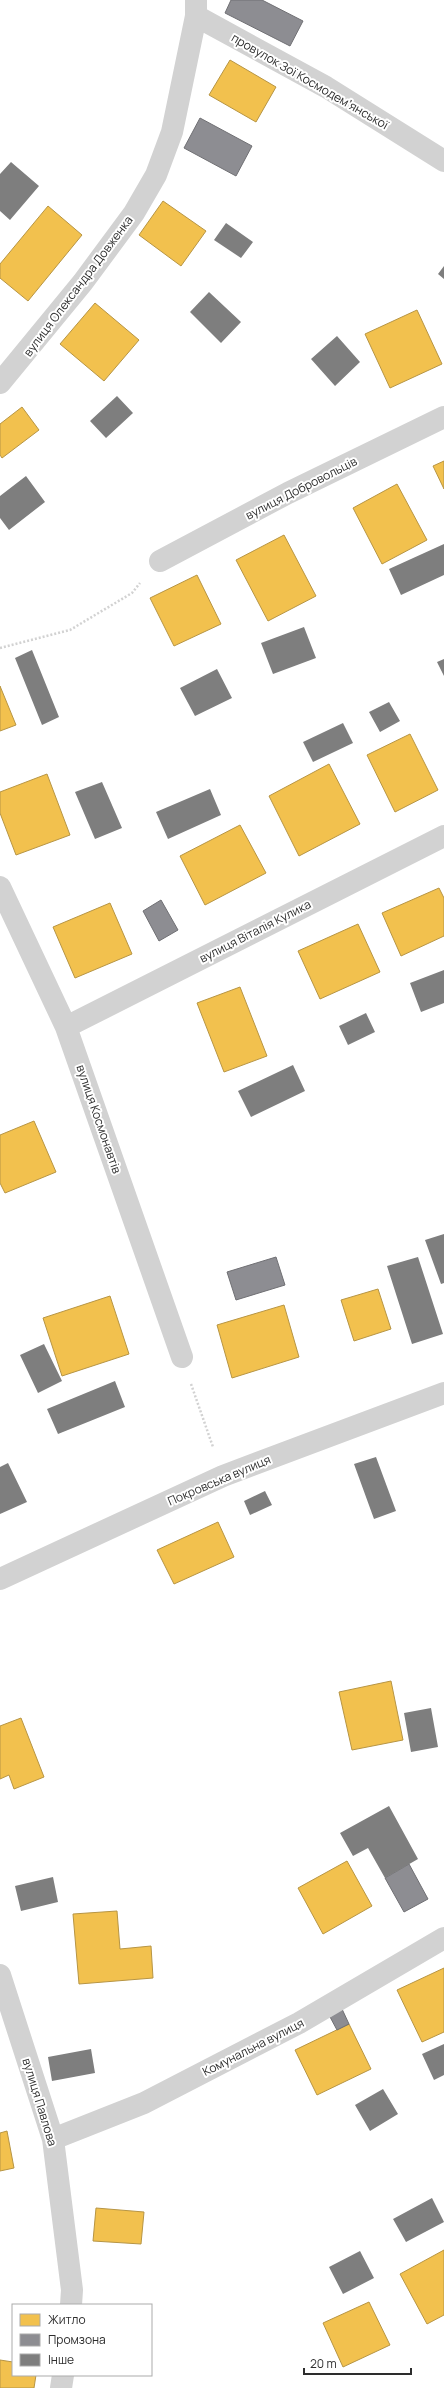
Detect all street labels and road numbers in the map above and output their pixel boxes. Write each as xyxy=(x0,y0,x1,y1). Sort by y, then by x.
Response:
street label: провулок Зої Космодемʼянської xyxy=(228,29,393,134)
street label: вулиця Олександра Довженка xyxy=(19,212,137,360)
street label: вулиця Добровольців xyxy=(242,452,360,524)
street label: вулиця Віталія Кулика xyxy=(196,895,314,967)
street label: вулиця Космонавтів xyxy=(72,1062,126,1176)
street label: Покровська вулиця xyxy=(165,1451,273,1509)
street label: Комунальна вулиця xyxy=(199,2014,307,2080)
street label: вулиця Павлова xyxy=(19,2056,61,2148)

